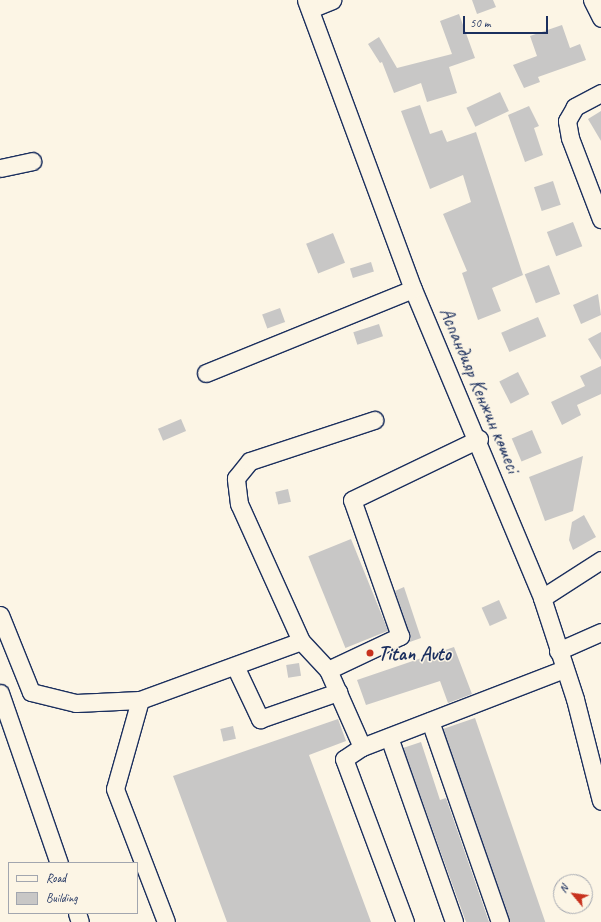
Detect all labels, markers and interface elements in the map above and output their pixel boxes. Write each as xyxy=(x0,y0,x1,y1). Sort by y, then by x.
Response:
scale bar xyxy=(465,8,550,34)
text: 50 m xyxy=(470,15,490,31)
street label: Аспандияр Кенжин көшесі xyxy=(434,304,526,476)
place label: Titan Avto xyxy=(378,641,451,665)
marker: Titan Avto xyxy=(365,648,375,658)
legend xyxy=(8,862,138,914)
text: Road xyxy=(46,870,66,886)
north arrow xyxy=(553,874,593,914)
text: N xyxy=(556,882,571,895)
text: Building xyxy=(46,890,78,906)

